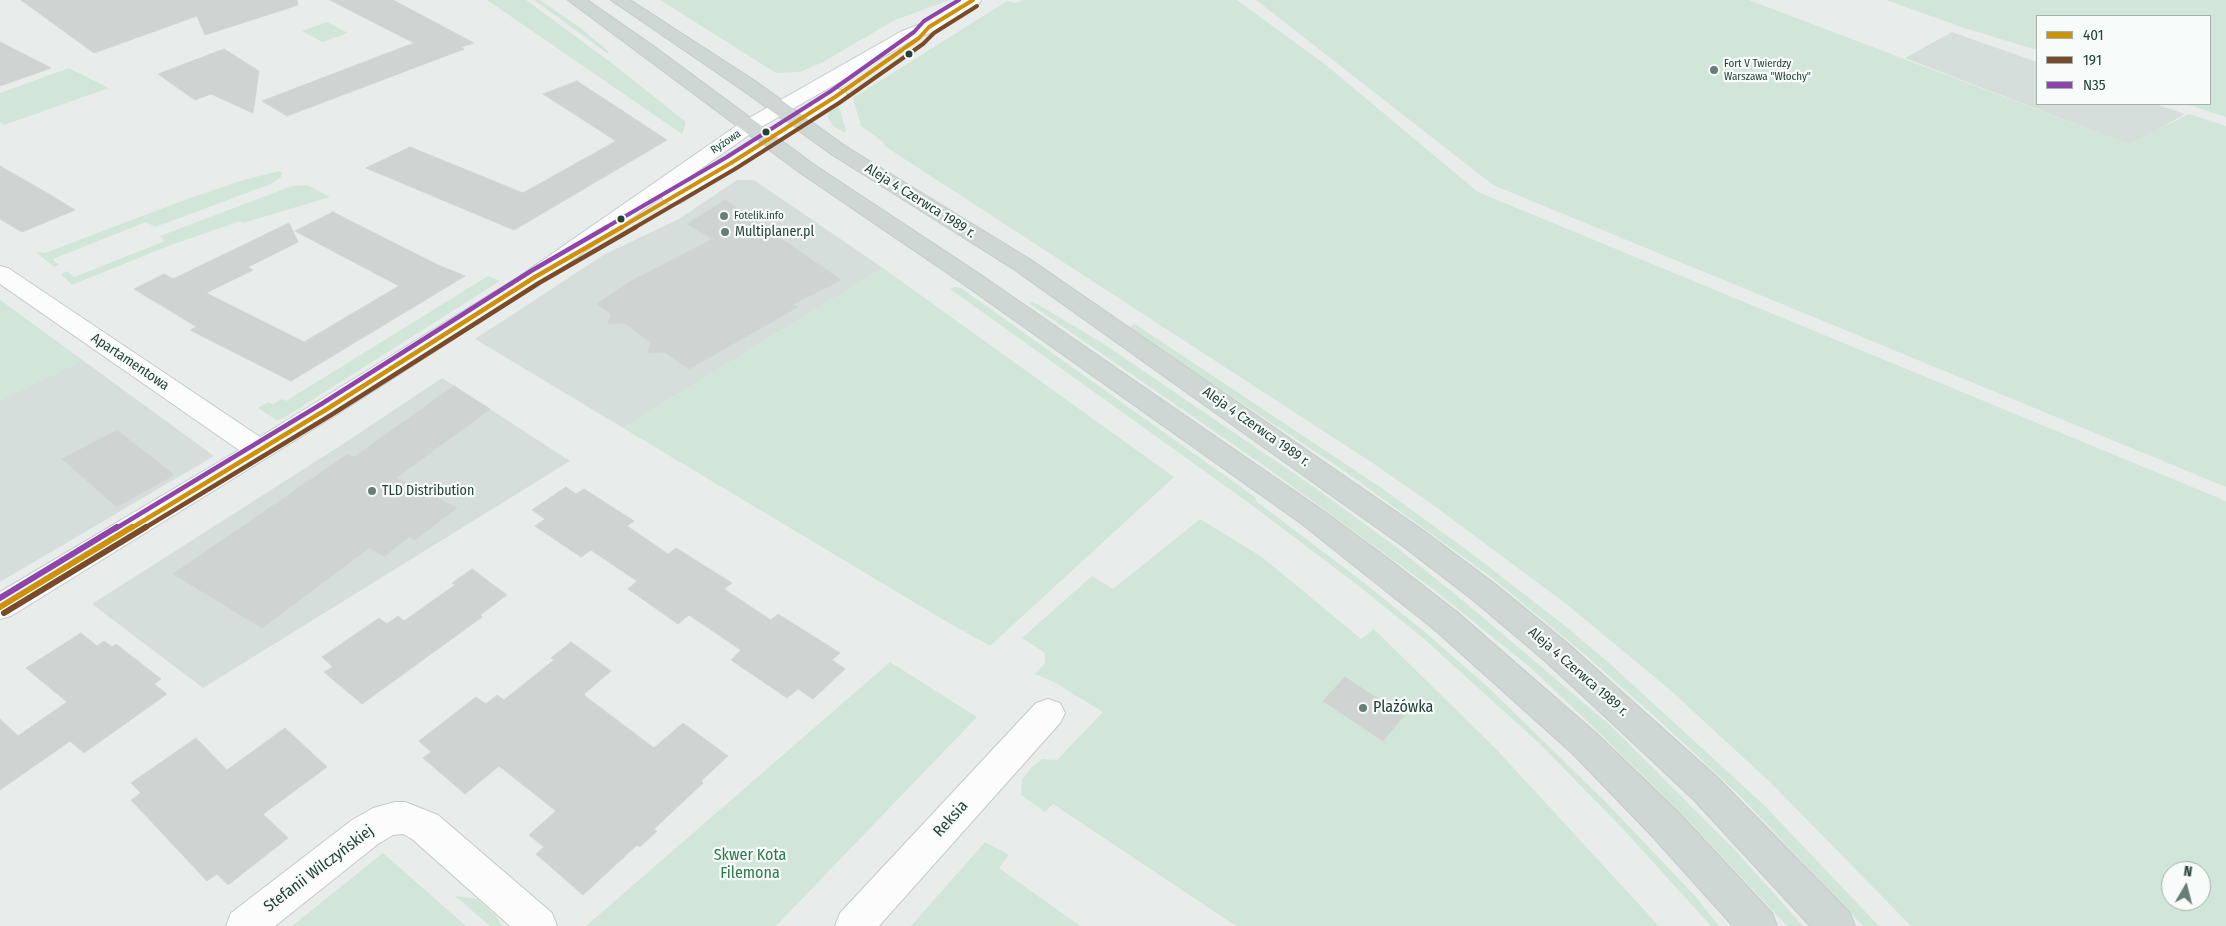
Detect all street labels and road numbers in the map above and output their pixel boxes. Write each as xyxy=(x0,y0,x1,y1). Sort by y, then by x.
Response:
street label: Ryżowa xyxy=(708,127,744,157)
street label: Aleja 4 Czerwca 1989 r. xyxy=(862,160,978,242)
street label: Apartamentowa xyxy=(88,330,172,394)
street label: Aleja 4 Czerwca 1989 r. xyxy=(1199,384,1313,470)
street label: Aleja 4 Czerwca 1989 r. xyxy=(1525,624,1631,720)
street label: Reksia xyxy=(930,797,972,841)
street label: Stefanii Wilczyńskiej xyxy=(260,821,378,917)

